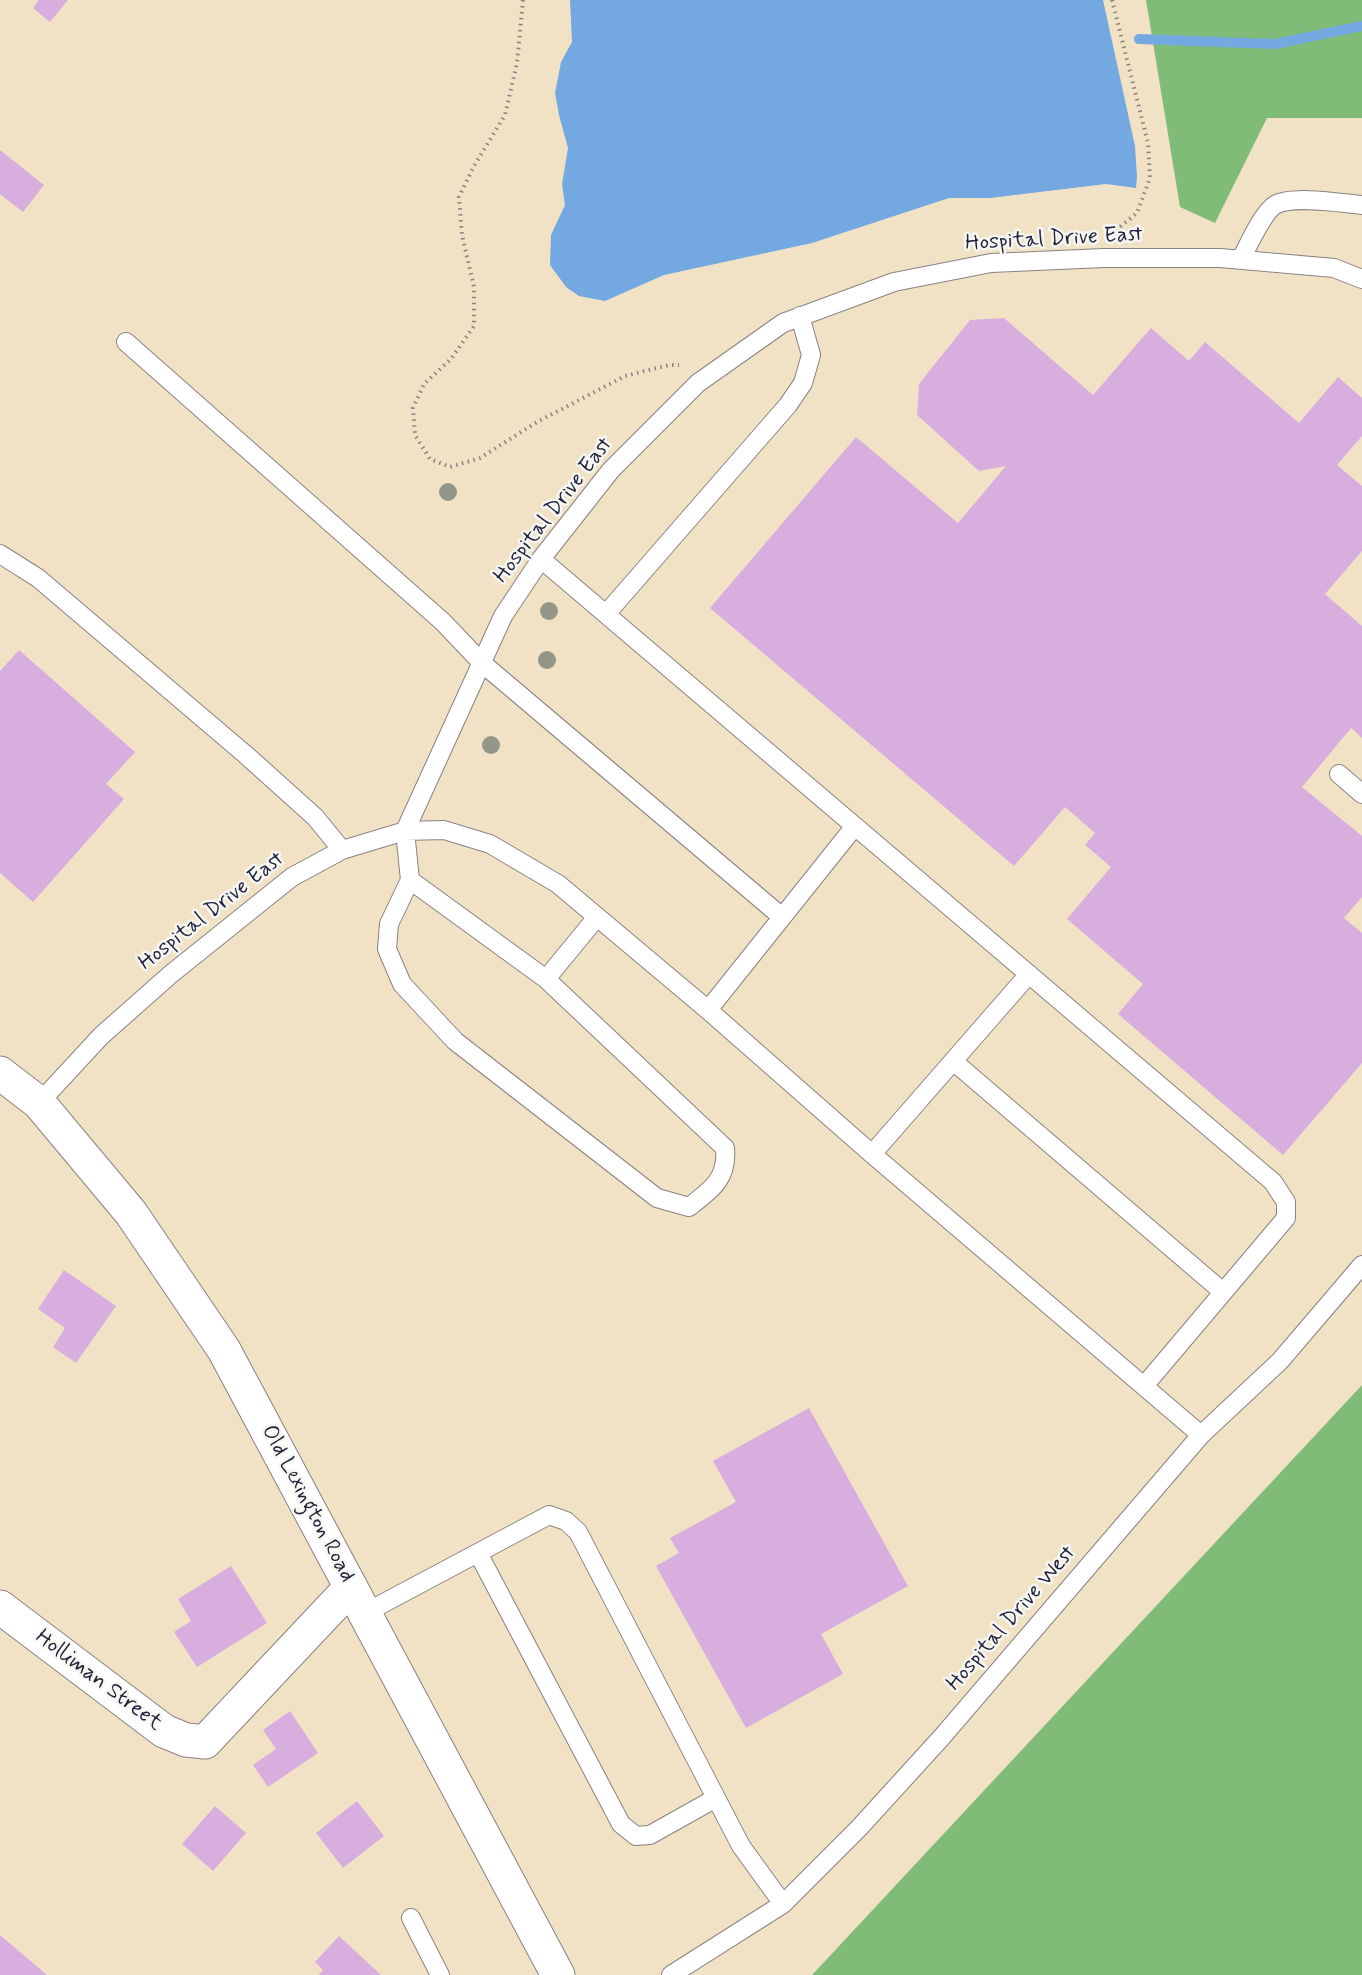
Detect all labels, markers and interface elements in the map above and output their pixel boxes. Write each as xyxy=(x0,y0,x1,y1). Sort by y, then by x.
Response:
street label: Hospital Drive East xyxy=(965,222,1143,258)
street label: Hospital Drive East xyxy=(489,433,619,589)
street label: Hospital Drive East xyxy=(134,847,290,977)
street label: Old Lexington Road xyxy=(254,1421,360,1587)
street label: Hospital Drive West xyxy=(942,1541,1082,1697)
street label: Holliman Street xyxy=(29,1625,167,1737)

